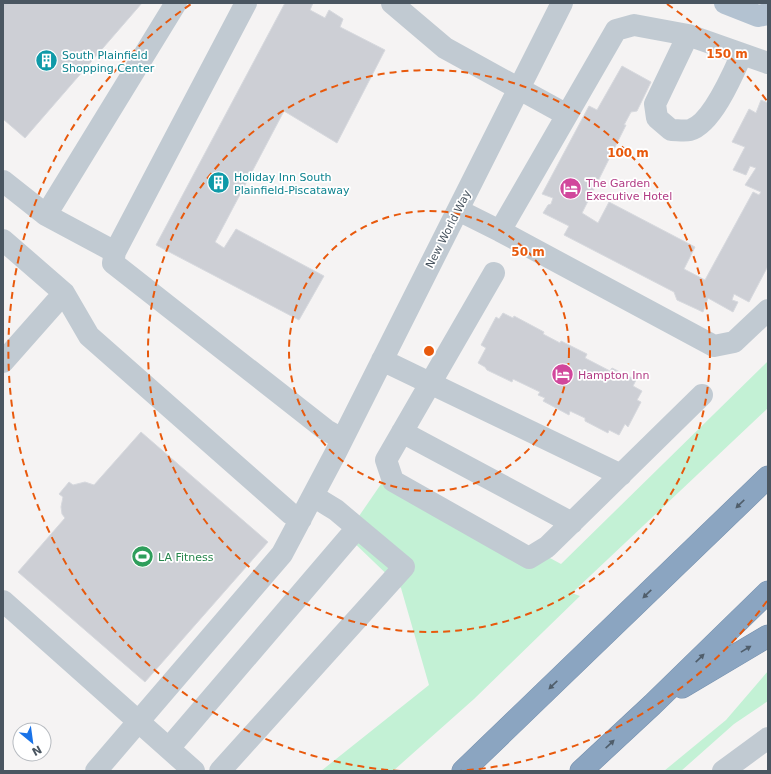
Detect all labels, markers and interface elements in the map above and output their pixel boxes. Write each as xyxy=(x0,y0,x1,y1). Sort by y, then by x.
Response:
text: 150 m xyxy=(706,47,748,61)
building icon: South Plainfield Shopping Center xyxy=(34,48,60,74)
place label: South Plainfield Shopping Center xyxy=(62,49,155,75)
text: 100 m xyxy=(607,146,649,160)
building icon: Holiday Inn South Plainfield-Piscataway xyxy=(205,170,231,196)
place label: Holiday Inn South Plainfield-Piscataway xyxy=(234,171,350,197)
hotel icon: The Garden Executive Hotel xyxy=(557,176,583,202)
place label: The Garden Executive Hotel xyxy=(585,177,672,203)
street label: New World Way xyxy=(423,188,474,270)
text: 50 m xyxy=(511,245,545,259)
centre of rings xyxy=(422,344,436,358)
hotel icon: Hampton Inn xyxy=(549,362,575,388)
place label: Hampton Inn xyxy=(578,369,649,382)
one-way arrow xyxy=(735,499,745,509)
sports icon: LA Fitness xyxy=(130,544,156,570)
place label: LA Fitness xyxy=(158,551,214,564)
one-way arrow xyxy=(642,590,652,599)
one-way arrow xyxy=(741,645,751,653)
one-way arrow xyxy=(695,653,705,663)
one-way arrow xyxy=(548,680,558,690)
north arrow xyxy=(12,722,52,762)
one-way arrow xyxy=(605,740,615,749)
text: N xyxy=(29,742,44,758)

